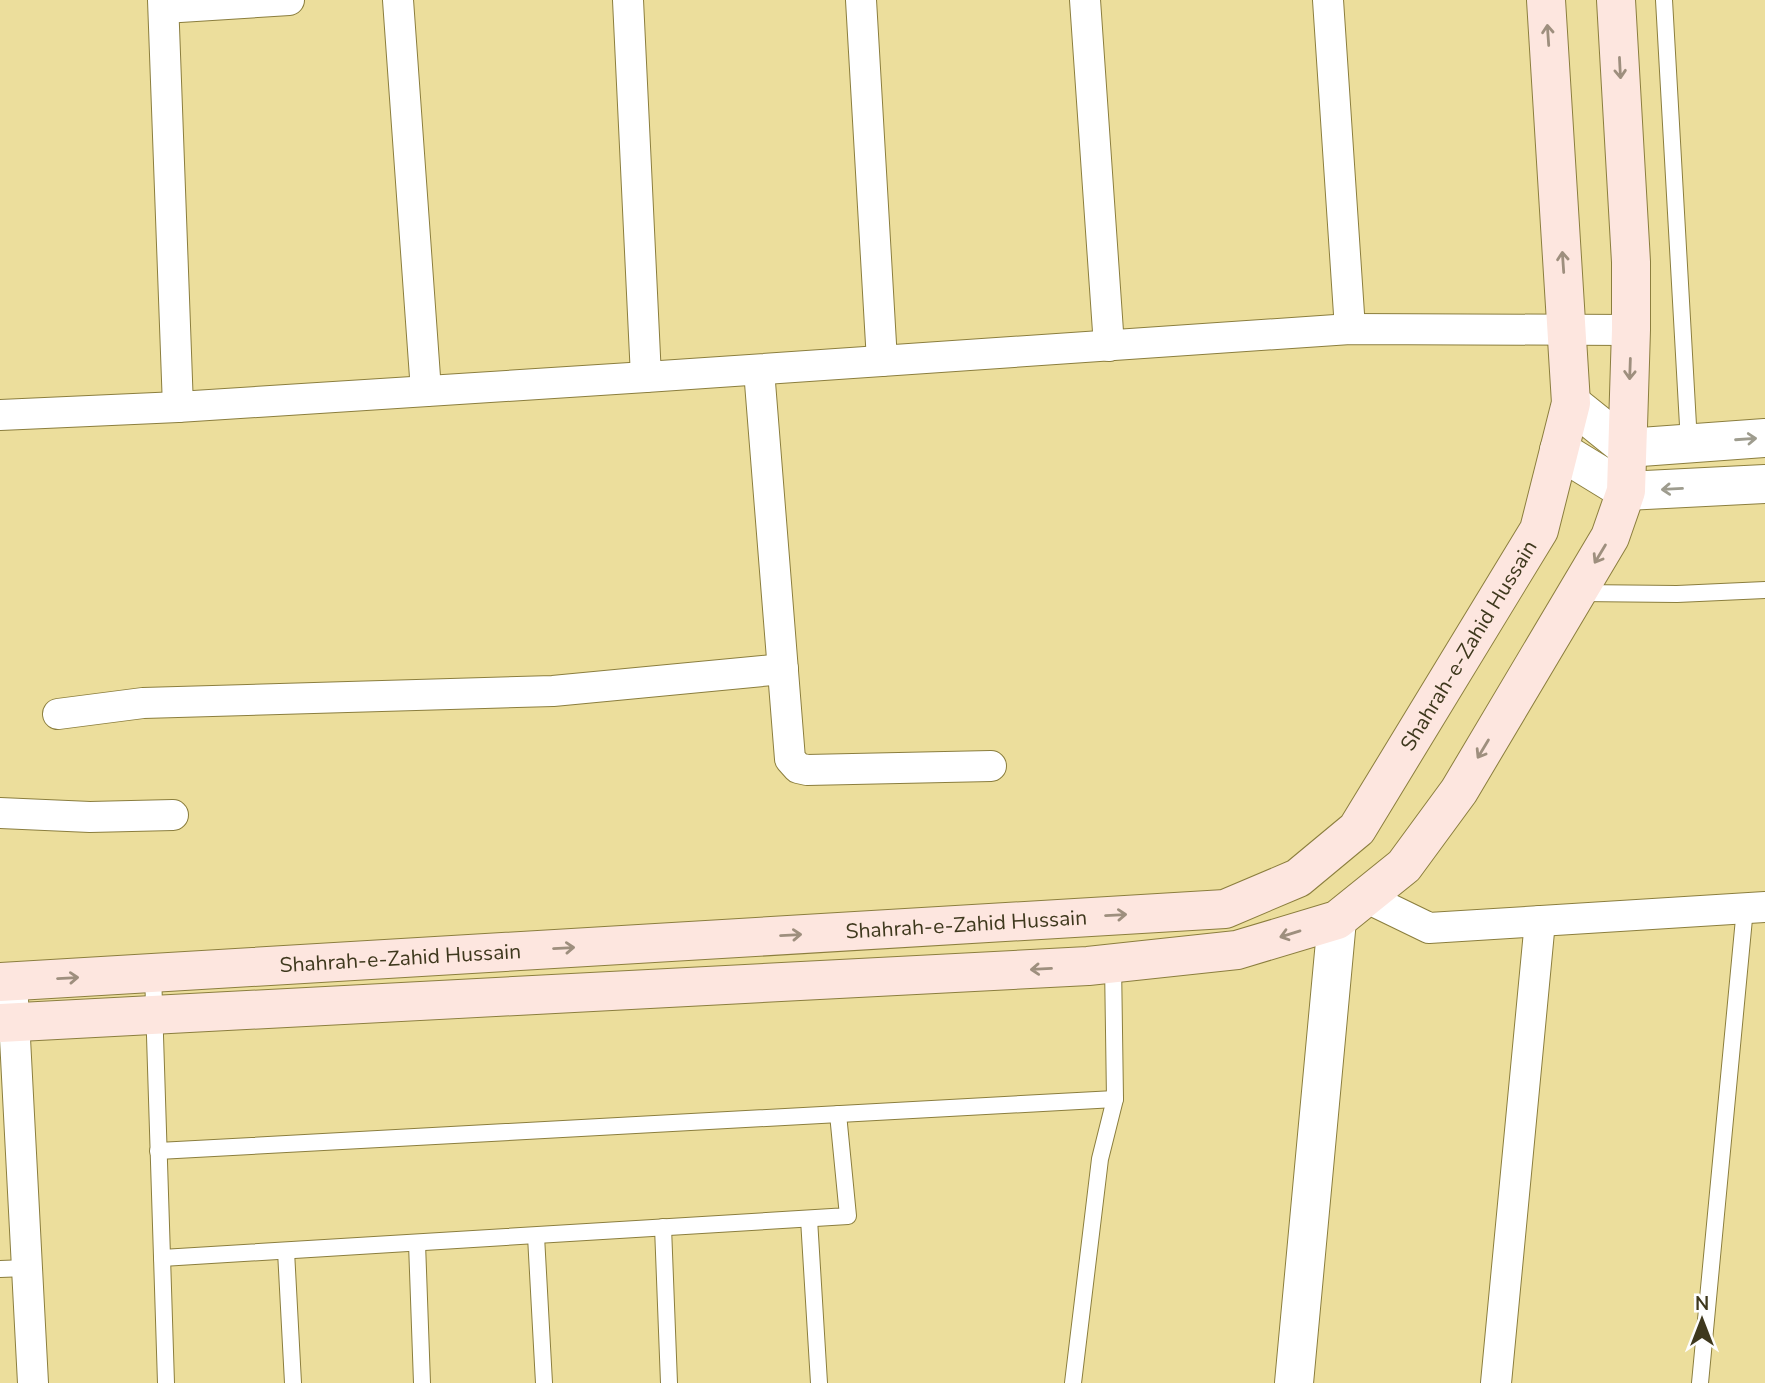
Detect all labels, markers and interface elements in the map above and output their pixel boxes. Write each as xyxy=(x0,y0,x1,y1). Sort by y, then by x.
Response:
one-way arrow xyxy=(1541,25,1554,47)
one-way arrow xyxy=(1614,56,1627,79)
one-way arrow xyxy=(1556,251,1569,274)
one-way arrow xyxy=(1623,357,1636,380)
one-way arrow xyxy=(1734,432,1756,445)
one-way arrow xyxy=(1661,482,1684,495)
street label: Shahrah-e-Zahid Hussain xyxy=(1394,535,1543,756)
one-way arrow xyxy=(1592,543,1606,563)
one-way arrow xyxy=(1476,739,1490,759)
street label: Shahrah-e-Zahid Hussain xyxy=(845,903,1088,946)
one-way arrow xyxy=(1105,909,1128,922)
one-way arrow xyxy=(780,928,803,941)
one-way arrow xyxy=(1279,929,1301,942)
street label: Shahrah-e-Zahid Hussain xyxy=(279,937,522,979)
one-way arrow xyxy=(552,942,575,955)
one-way arrow xyxy=(1030,962,1053,975)
one-way arrow xyxy=(56,971,79,984)
north arrow xyxy=(1667,1285,1737,1355)
text: N xyxy=(1695,1291,1709,1317)

